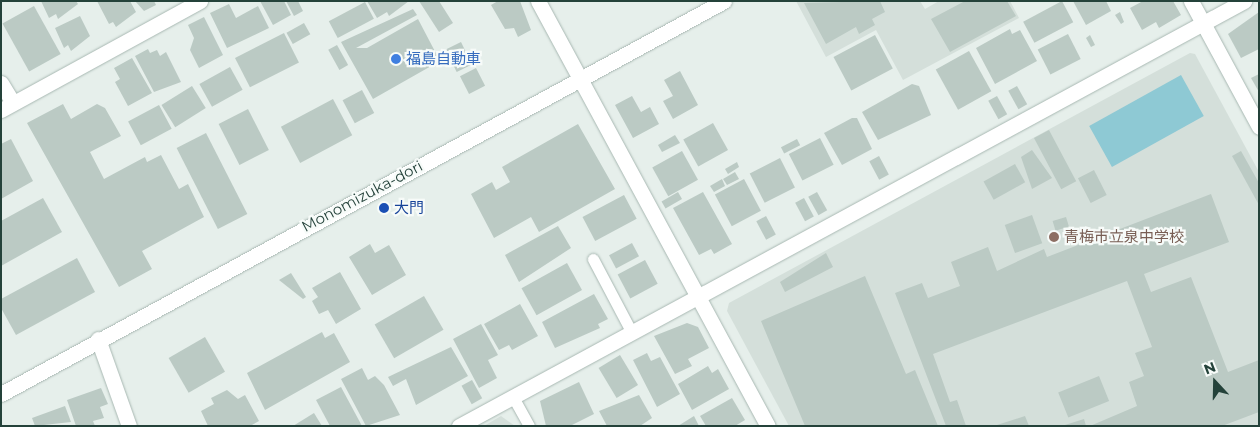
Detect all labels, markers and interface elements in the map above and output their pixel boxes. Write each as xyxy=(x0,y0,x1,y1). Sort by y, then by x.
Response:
place label: 福島自動車 xyxy=(406,50,481,68)
marker: 福島自動車 xyxy=(390,53,402,65)
street label: Monomizuka-dori xyxy=(299,157,425,235)
place label: 大門 xyxy=(394,199,424,217)
marker: 大門 xyxy=(378,202,390,214)
place label: 青梅市立泉中学校 xyxy=(1064,228,1184,246)
marker: 青梅市立泉中学校 xyxy=(1048,231,1060,243)
north arrow xyxy=(1190,357,1240,407)
text: N xyxy=(1201,358,1218,378)

